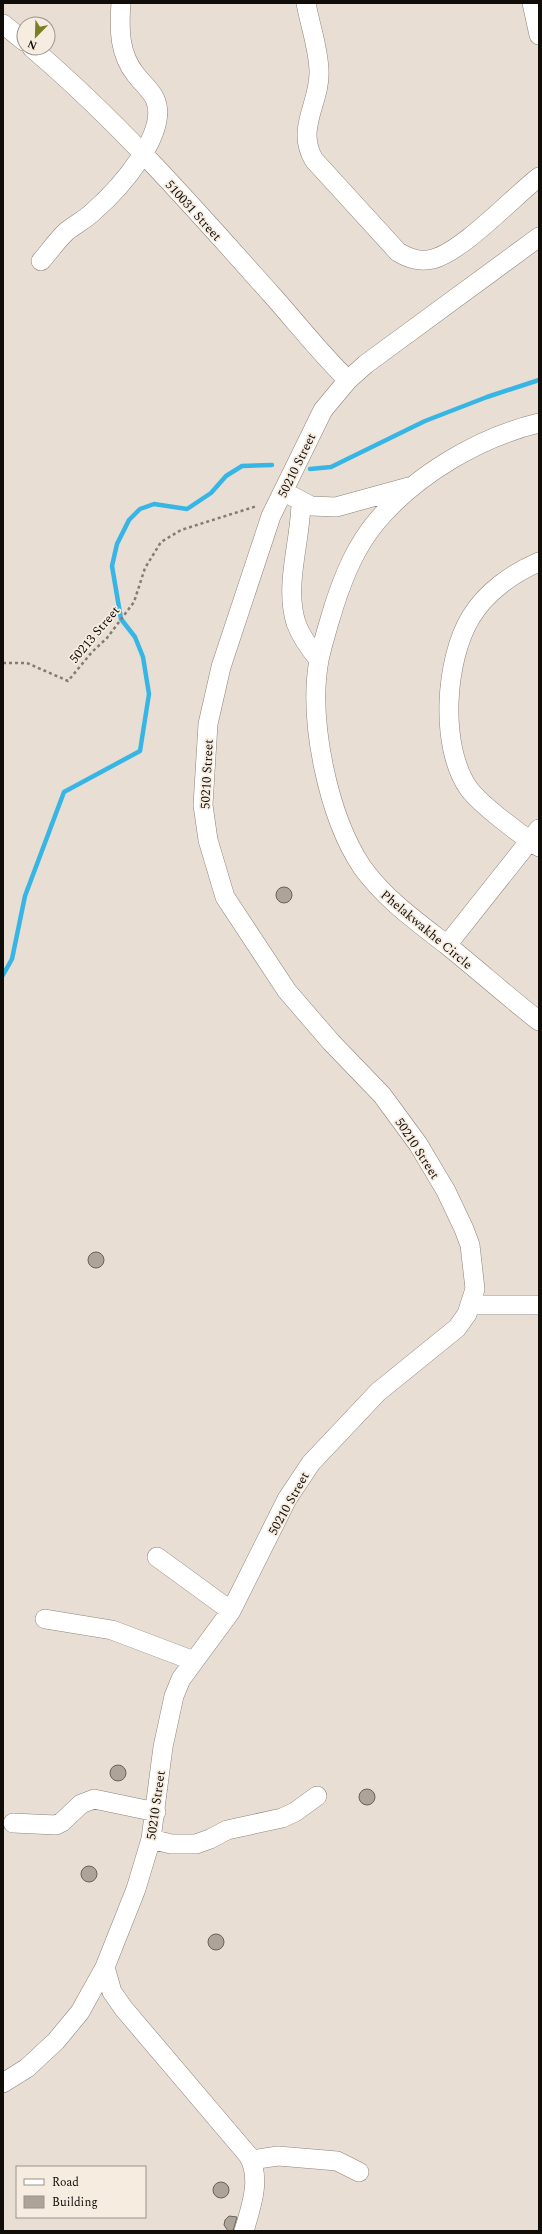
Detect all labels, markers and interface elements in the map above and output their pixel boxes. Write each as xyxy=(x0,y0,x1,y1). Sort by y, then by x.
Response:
north arrow xyxy=(16,16,56,56)
text: N xyxy=(25,35,40,54)
street label: 510031 Street xyxy=(160,176,226,246)
street label: 50210 Street xyxy=(273,429,321,501)
street label: 50213 Street xyxy=(65,601,125,668)
street label: 50210 Street xyxy=(195,738,219,809)
street label: Phelakwakhe Circle xyxy=(376,885,477,974)
street label: 50210 Street xyxy=(390,1114,445,1184)
street label: 50210 Street xyxy=(263,1468,315,1539)
street label: 50210 Street xyxy=(141,1769,171,1841)
legend xyxy=(16,2166,146,2218)
text: Road xyxy=(52,2173,79,2192)
text: Building xyxy=(52,2193,98,2212)

